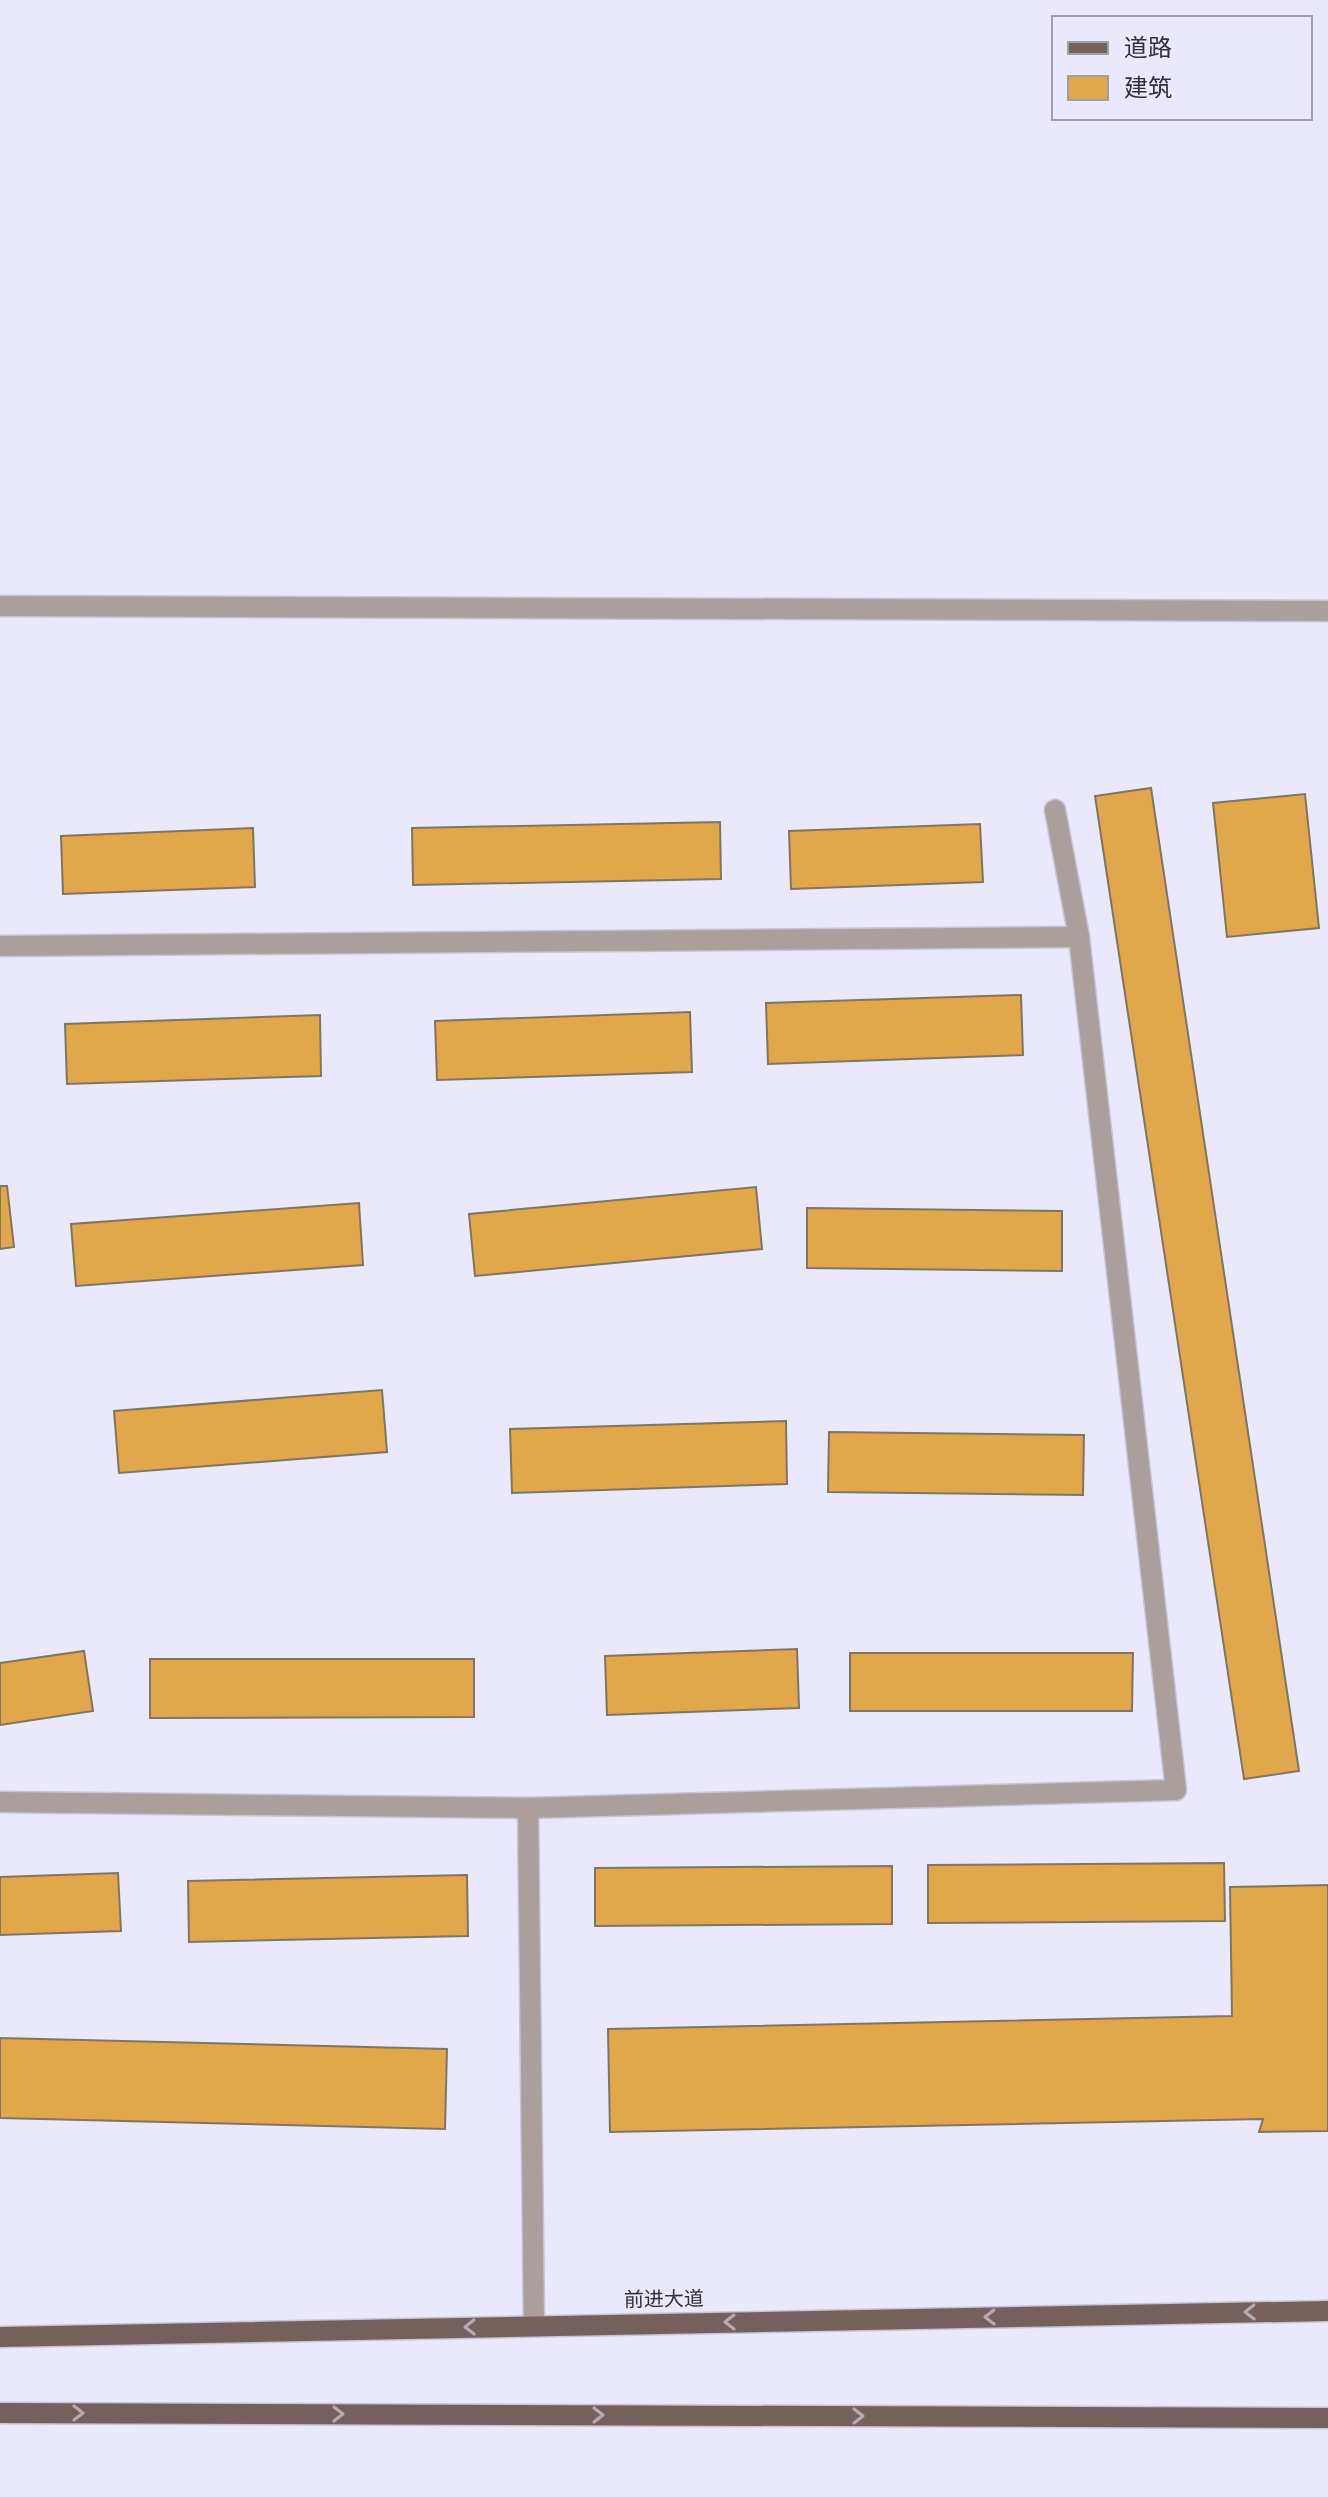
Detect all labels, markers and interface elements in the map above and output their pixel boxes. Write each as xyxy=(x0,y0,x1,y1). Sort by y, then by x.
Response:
legend xyxy=(1052,16,1312,120)
text: 道路 xyxy=(1124,34,1172,63)
text: 建筑 xyxy=(1124,74,1172,103)
street label: 前进大道 xyxy=(624,2287,704,2313)
one-way arrow xyxy=(1243,2304,1256,2321)
one-way arrow xyxy=(983,2309,996,2326)
one-way arrow xyxy=(723,2314,736,2331)
one-way arrow xyxy=(463,2319,476,2336)
one-way arrow xyxy=(72,2404,85,2422)
one-way arrow xyxy=(332,2405,345,2423)
one-way arrow xyxy=(592,2406,605,2424)
one-way arrow xyxy=(852,2407,865,2425)

